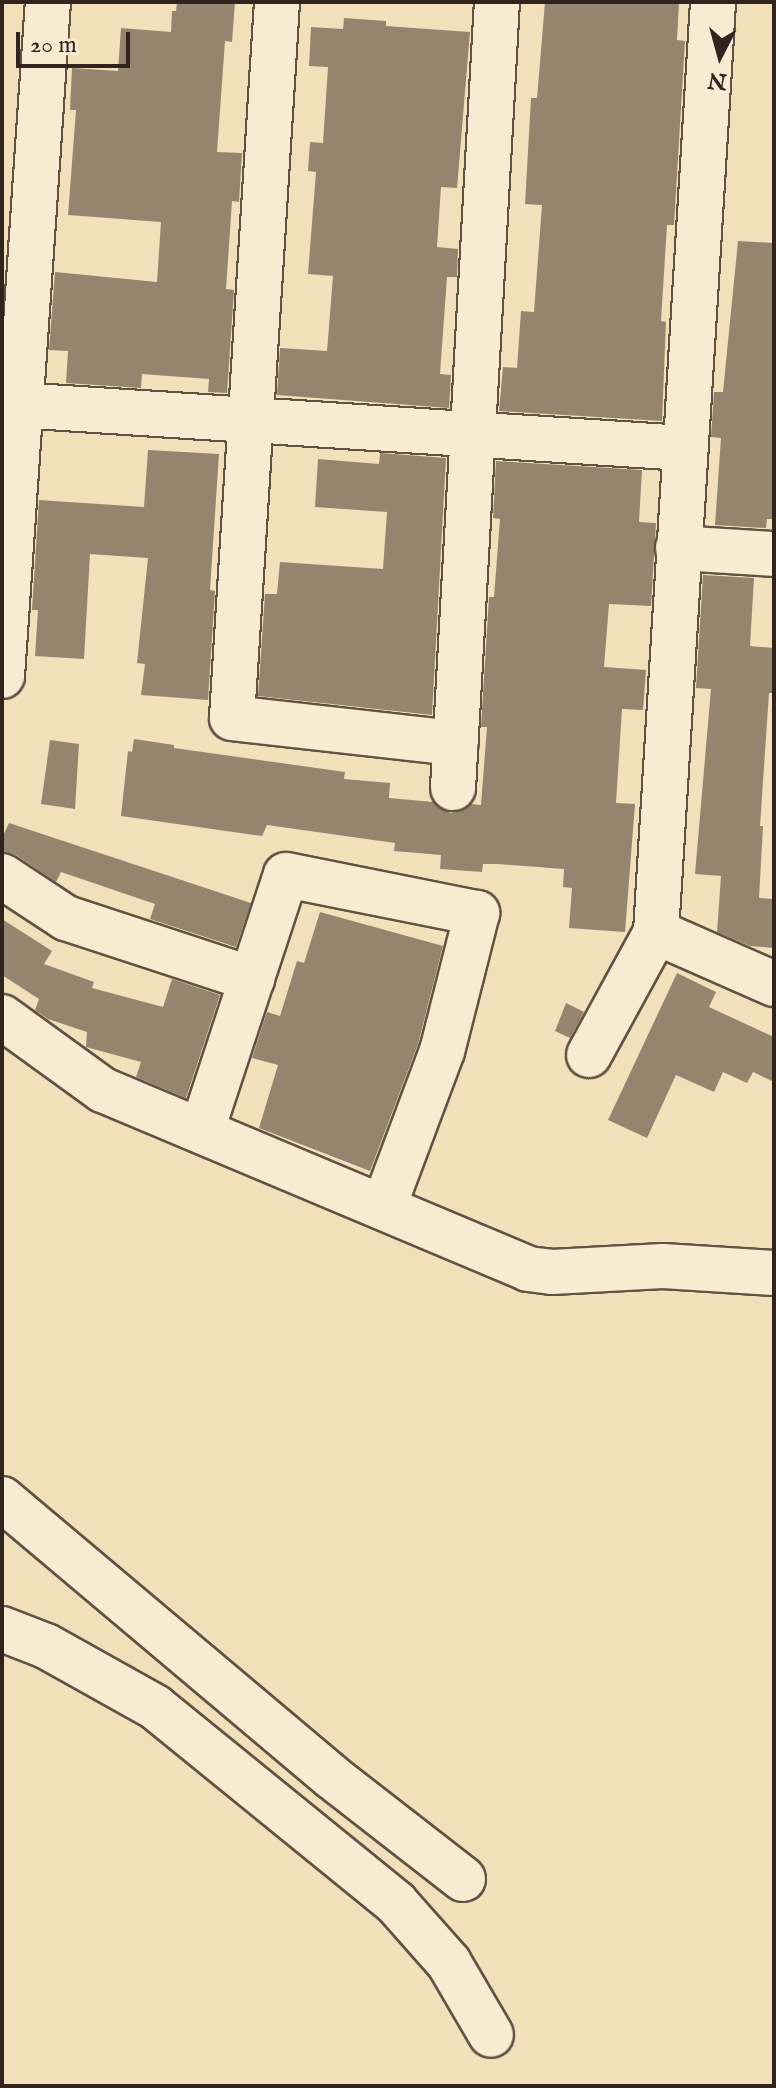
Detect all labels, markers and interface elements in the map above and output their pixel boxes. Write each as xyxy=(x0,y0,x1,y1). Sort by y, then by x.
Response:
scale bar xyxy=(20,16,134,66)
north arrow xyxy=(680,16,760,96)
text: 20 m xyxy=(30,30,77,61)
text: N xyxy=(707,65,728,95)

